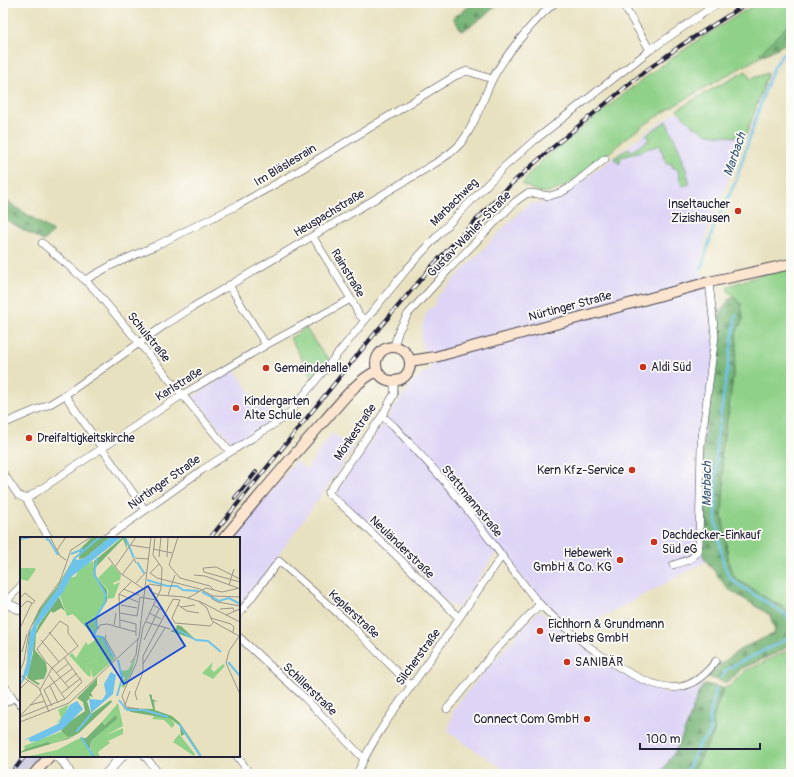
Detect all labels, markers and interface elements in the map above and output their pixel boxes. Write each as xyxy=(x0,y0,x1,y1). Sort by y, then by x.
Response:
water label: Marbach xyxy=(720,130,750,178)
street label: Im Bläslesrain xyxy=(251,141,319,190)
street label: Marbachweg xyxy=(427,175,481,229)
street label: Heuspachstraße xyxy=(291,186,367,240)
street label: Gustav-Wahler-Straße xyxy=(424,188,514,281)
place label: Inseltaucher Zizishausen xyxy=(668,197,731,226)
marker: Inseltaucher Zizishausen xyxy=(733,206,743,216)
street label: Rainstraße xyxy=(327,246,368,300)
street label: Nürtinger Straße xyxy=(527,288,613,325)
street label: Schulstraße xyxy=(124,309,173,365)
place label: Aldi Süd xyxy=(651,360,691,375)
place label: Gemeindehalle xyxy=(274,361,348,376)
marker: Aldi Süd xyxy=(638,362,648,372)
marker: Gemeindehalle xyxy=(261,363,271,373)
street label: Karlstraße xyxy=(153,364,206,405)
place label: Kindergarten Alte Schule xyxy=(244,394,310,423)
street label: Mörikestraße xyxy=(331,401,380,463)
marker: Kindergarten Alte Schule xyxy=(231,403,241,413)
place label: Dreifaltigkeitskirche xyxy=(37,431,135,446)
marker: Dreifaltigkeitskirche xyxy=(24,433,34,443)
street label: Nürtinger Straße xyxy=(125,452,204,513)
water label: Marbach xyxy=(699,461,715,507)
street label: Stattmannstraße xyxy=(438,462,505,540)
place label: Kern Kfz-Service xyxy=(537,463,624,478)
marker: Kern Kfz-Service xyxy=(627,465,637,475)
street label: Neuländerstraße xyxy=(366,513,437,582)
place label: Dachdecker-Einkauf Süd eG xyxy=(662,528,762,557)
inset map xyxy=(20,537,240,757)
marker: Dachdecker-Einkauf Süd eG xyxy=(649,537,659,547)
place label: Hebewerk GmbH & Co. KG xyxy=(533,546,612,575)
marker: Hebewerk GmbH & Co. KG xyxy=(615,555,625,565)
street label: Keplerstraße xyxy=(325,587,382,642)
place label: Eichhorn & Grundmann Vertriebs GmbH xyxy=(548,617,665,646)
street label: Silcherstraße xyxy=(393,626,444,689)
marker: Eichhorn & Grundmann Vertriebs GmbH xyxy=(535,626,545,636)
place label: SANIBÄR xyxy=(575,654,623,670)
marker: SANIBÄR xyxy=(562,657,572,667)
street label: Schillerstraße xyxy=(279,660,340,719)
place label: Connect Com GmbH xyxy=(473,712,579,727)
marker: Connect Com GmbH xyxy=(582,714,592,724)
scale bar xyxy=(640,725,760,751)
text: 100 m xyxy=(646,732,681,747)

